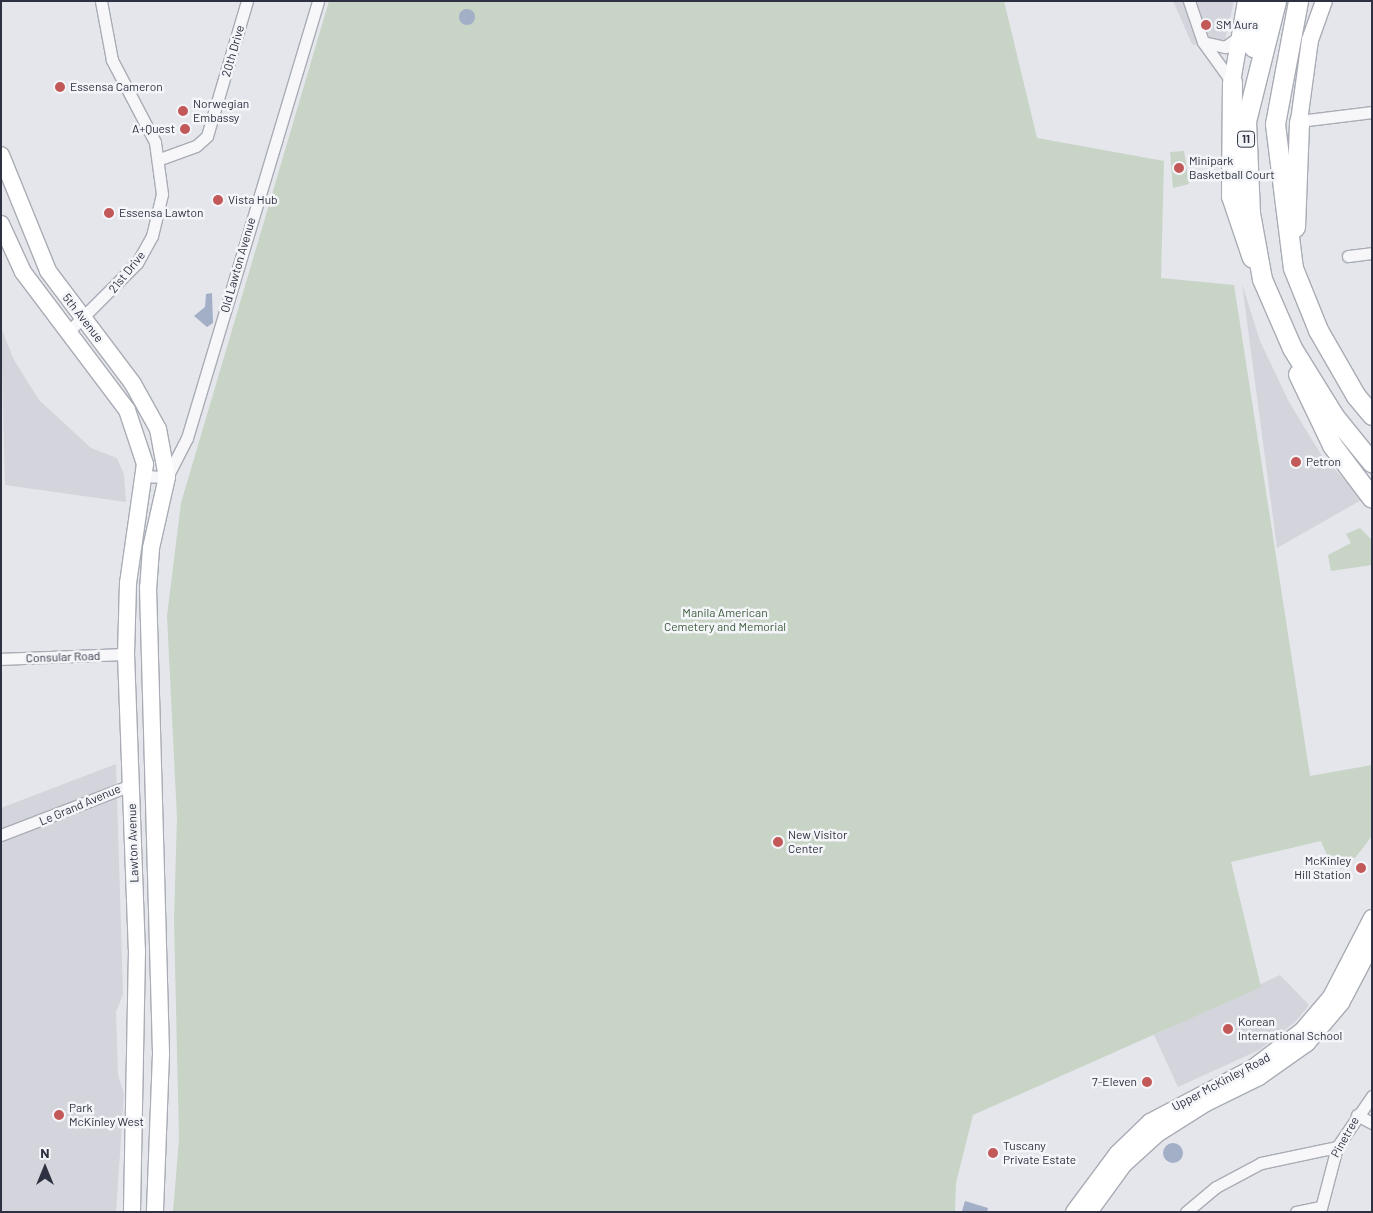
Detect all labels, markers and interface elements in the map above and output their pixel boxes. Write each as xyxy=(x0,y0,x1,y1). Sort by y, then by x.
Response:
place label: SM Aura xyxy=(1216,18,1258,32)
marker: SM Aura xyxy=(1200,19,1212,31)
street label: 20th Drive xyxy=(219,23,247,79)
place label: Essensa Cameron xyxy=(70,80,163,94)
marker: Essensa Cameron xyxy=(54,81,66,93)
place label: Norwegian Embassy xyxy=(193,97,249,125)
marker: Norwegian Embassy xyxy=(177,105,189,117)
place label: A+Quest xyxy=(132,122,175,136)
marker: A+Quest xyxy=(179,123,191,135)
road number: 11 xyxy=(1236,130,1256,148)
place label: Minipark Basketball Court xyxy=(1189,154,1275,182)
marker: Minipark Basketball Court xyxy=(1173,162,1185,174)
place label: Vista Hub xyxy=(228,193,278,207)
marker: Vista Hub xyxy=(212,194,224,206)
place label: Essensa Lawton xyxy=(119,206,204,220)
marker: Essensa Lawton xyxy=(103,207,115,219)
street label: Old Lawton Avenue xyxy=(218,216,258,314)
street label: 21st Drive xyxy=(106,248,148,296)
street label: 5th Avenue xyxy=(60,291,106,345)
place label: Petron xyxy=(1306,455,1341,469)
marker: Petron xyxy=(1290,456,1302,468)
park label: Manila American Cemetery and Memorial xyxy=(664,606,786,634)
street label: Consular Road xyxy=(25,649,101,665)
street label: Le Grand Avenue xyxy=(37,781,123,829)
street label: Lawton Avenue xyxy=(124,803,142,883)
place label: New Visitor Center xyxy=(788,828,847,856)
marker: New Visitor Center xyxy=(772,836,784,848)
place label: McKinley Hill Station xyxy=(1294,854,1351,882)
marker: McKinley Hill Station xyxy=(1355,862,1367,874)
place label: Korean International School xyxy=(1238,1015,1342,1043)
marker: Korean International School xyxy=(1222,1023,1234,1035)
street label: Upper McKinley Road xyxy=(1169,1050,1273,1114)
place label: 7-Eleven xyxy=(1092,1075,1137,1089)
marker: 7-Eleven xyxy=(1141,1076,1153,1088)
place label: Park McKinley West xyxy=(69,1101,144,1129)
marker: Park McKinley West xyxy=(53,1109,65,1121)
street label: Pinetree xyxy=(1328,1114,1362,1160)
place label: Tuscany Private Estate xyxy=(1003,1139,1076,1167)
north arrow xyxy=(20,1143,70,1193)
text: N xyxy=(40,1144,50,1161)
marker: Tuscany Private Estate xyxy=(987,1147,999,1159)

